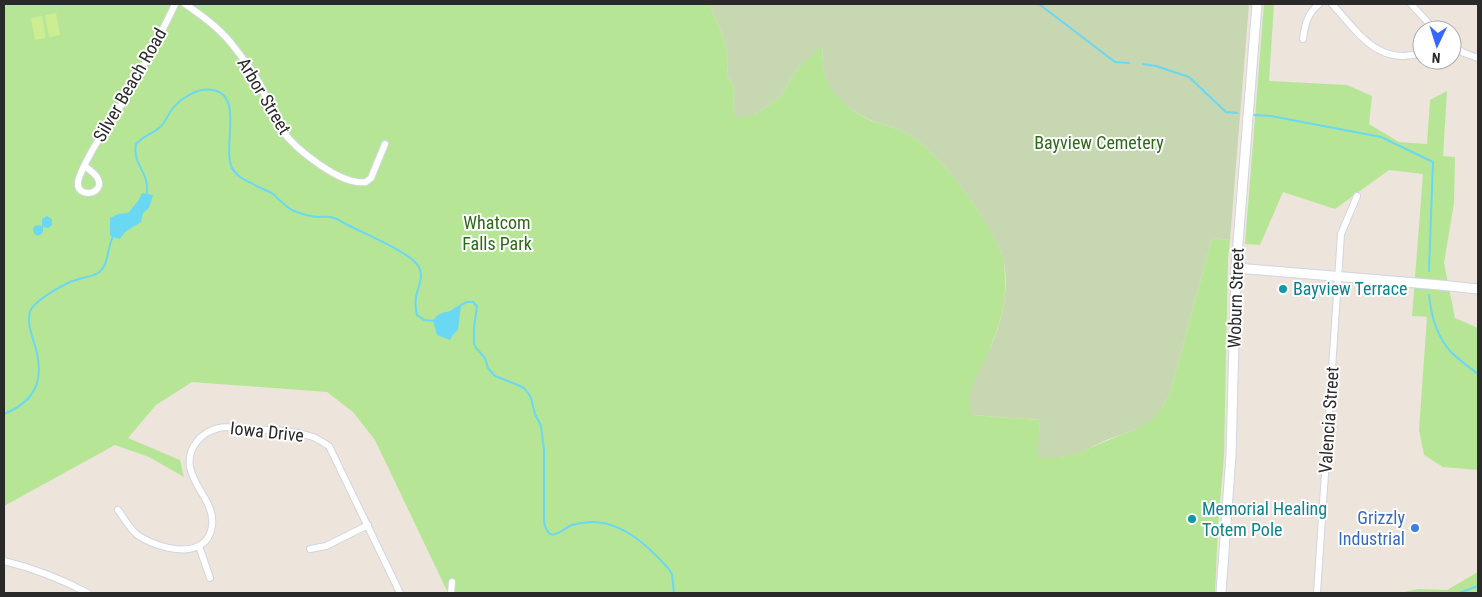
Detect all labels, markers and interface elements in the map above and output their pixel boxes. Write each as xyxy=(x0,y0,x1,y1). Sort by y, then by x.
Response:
north arrow xyxy=(1412,20,1462,70)
street label: Silver Beach Road xyxy=(89,24,171,145)
text: N xyxy=(1431,50,1441,66)
street label: Arbor Street xyxy=(233,54,295,138)
park label: Bayview Cemetery xyxy=(1034,132,1164,153)
park label: Whatcom Falls Park xyxy=(462,212,532,254)
street label: Woburn Street xyxy=(1223,247,1248,349)
place label: Bayview Terrace xyxy=(1293,278,1408,299)
marker: Bayview Terrace xyxy=(1277,283,1289,295)
street label: Valencia Street xyxy=(1314,366,1343,474)
street label: Iowa Drive xyxy=(229,417,305,446)
place label: Memorial Healing Totem Pole xyxy=(1202,498,1327,540)
place label: Grizzly Industrial xyxy=(1338,507,1405,549)
marker: Memorial Healing Totem Pole xyxy=(1186,513,1198,525)
marker: Grizzly Industrial xyxy=(1409,522,1421,534)

